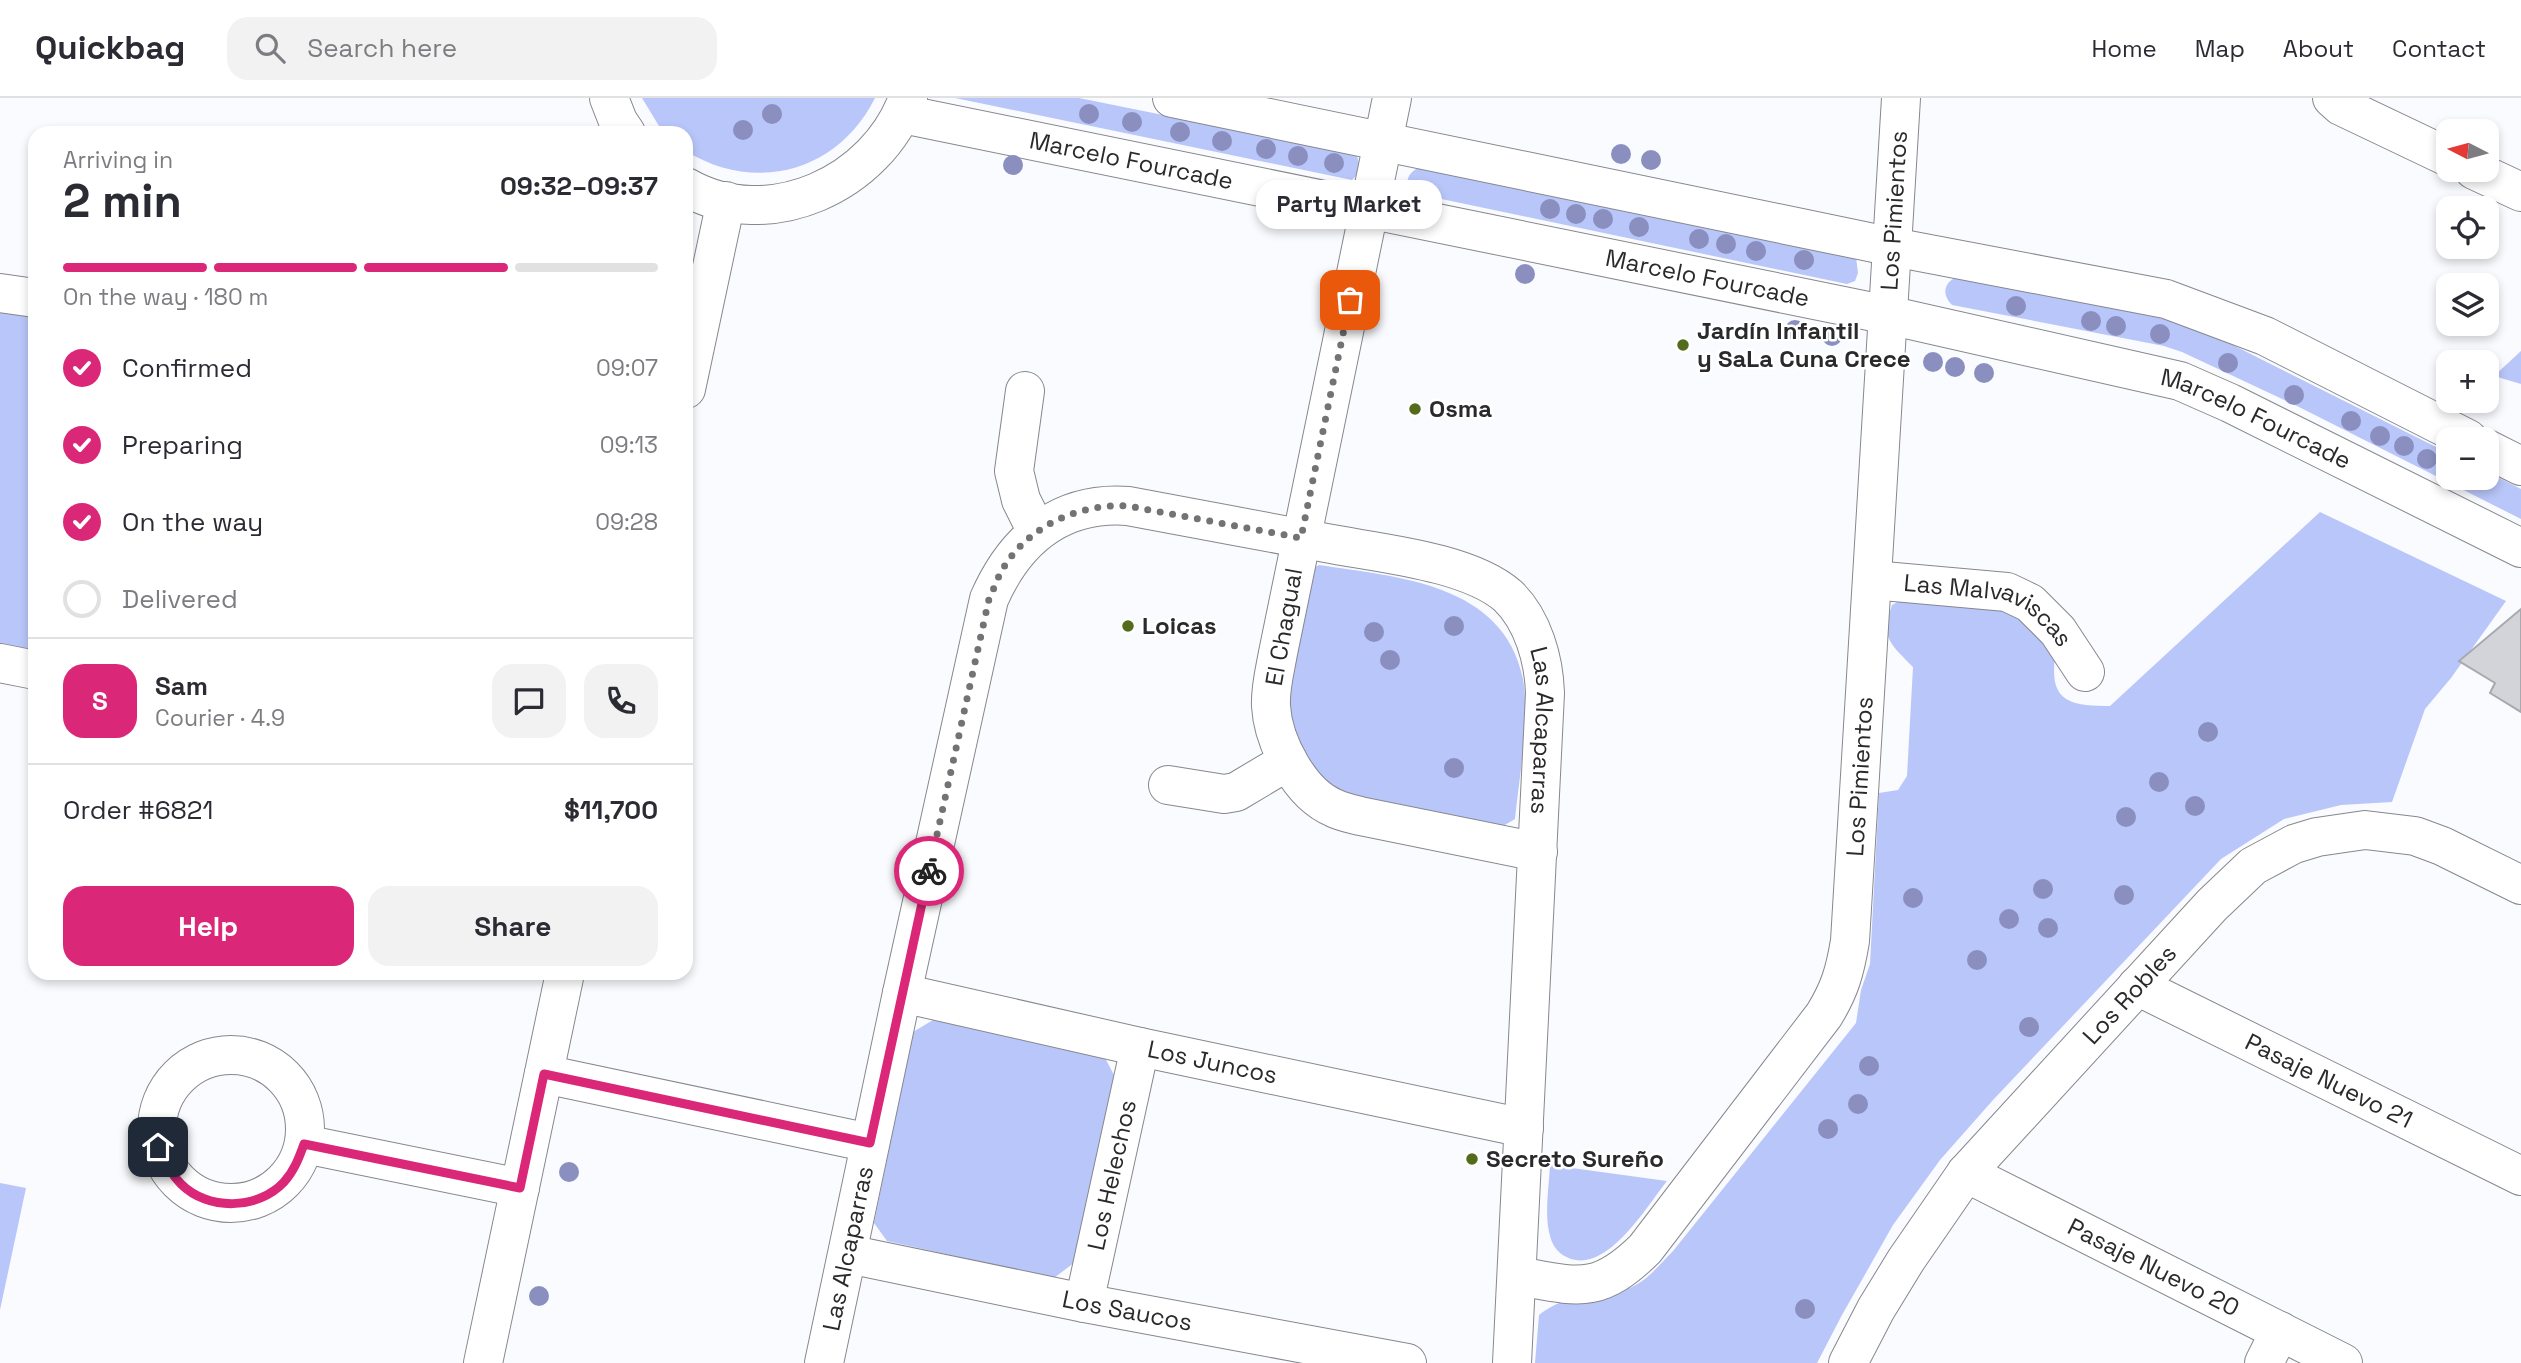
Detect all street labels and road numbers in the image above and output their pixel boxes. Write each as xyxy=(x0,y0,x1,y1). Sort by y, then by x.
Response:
street label: Marcelo Fourcade xyxy=(1027,124,1236,196)
street label: Los Pimientos xyxy=(1873,130,1914,291)
street label: Marcelo Fourcade xyxy=(1603,242,1812,314)
street label: Marcelo Fourcade xyxy=(2158,361,2356,476)
street label: El Chagual xyxy=(1258,566,1309,688)
street label: Las Malvaviscas xyxy=(1902,567,2080,652)
street label: Las Alcaparras xyxy=(1523,643,1561,815)
street label: Los Pimientos xyxy=(1839,696,1880,857)
street label: Los Robles xyxy=(2076,938,2183,1051)
street label: Pasaje Nuevo 21 xyxy=(2240,1026,2418,1135)
street label: Los Juncos xyxy=(1145,1033,1280,1091)
street label: Los Helechos xyxy=(1080,1097,1143,1253)
street label: Las Alcaparras xyxy=(815,1163,880,1334)
street label: Pasaje Nuevo 20 xyxy=(2063,1211,2245,1323)
street label: Los Saucos xyxy=(1060,1283,1195,1338)

